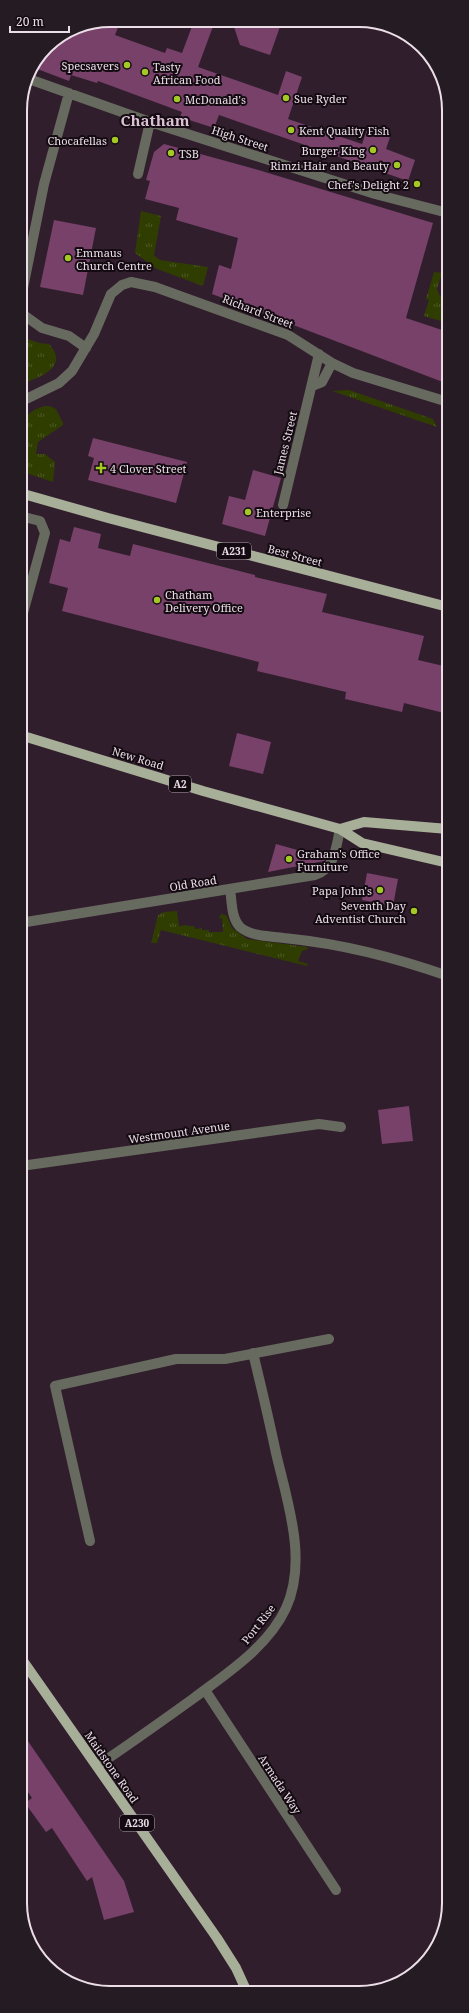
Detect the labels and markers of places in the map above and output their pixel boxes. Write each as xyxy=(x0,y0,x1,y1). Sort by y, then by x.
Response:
place label: Specsavers xyxy=(61,58,119,73)
place label: Tasty African Food xyxy=(153,59,221,87)
marker: Specsavers xyxy=(122,60,132,70)
marker: Tasty African Food xyxy=(140,67,150,77)
place label: Sue Ryder xyxy=(294,91,348,106)
place label: McDonald's xyxy=(185,92,246,107)
marker: Sue Ryder xyxy=(281,93,291,103)
marker: McDonald's xyxy=(172,94,182,104)
place label: Kent Quality Fish xyxy=(299,123,389,138)
marker: Kent Quality Fish xyxy=(286,125,296,135)
place label: Chocafellas xyxy=(47,133,107,148)
marker: Chocafellas xyxy=(110,135,120,145)
place label: Burger King xyxy=(302,143,365,158)
marker: Burger King xyxy=(368,145,378,155)
place label: TSB xyxy=(179,146,199,161)
marker: TSB xyxy=(166,148,176,158)
place label: Rimzi Hair and Beauty xyxy=(270,158,390,173)
marker: Rimzi Hair and Beauty xyxy=(392,160,402,170)
place label: Chef's Delight 2 xyxy=(328,177,409,192)
marker: Chef's Delight 2 xyxy=(412,179,422,189)
place label: Emmaus Church Centre xyxy=(76,245,152,273)
marker: Emmaus Church Centre xyxy=(63,253,73,263)
place label: 4 Clover Street xyxy=(110,461,187,476)
marker: 4 Clover Street xyxy=(95,462,107,474)
place label: Enterprise xyxy=(256,505,311,520)
marker: Enterprise xyxy=(243,507,253,517)
place label: Chatham Delivery Office xyxy=(165,587,243,615)
marker: Chatham Delivery Office xyxy=(152,595,162,605)
place label: Graham's Office Furniture xyxy=(297,846,380,874)
marker: Graham's Office Furniture xyxy=(284,854,294,864)
place label: Papa John's xyxy=(312,883,372,898)
marker: Papa John's xyxy=(375,885,385,895)
place label: Seventh Day Adventist Church xyxy=(315,898,407,926)
marker: Seventh Day Adventist Church xyxy=(409,906,419,916)

